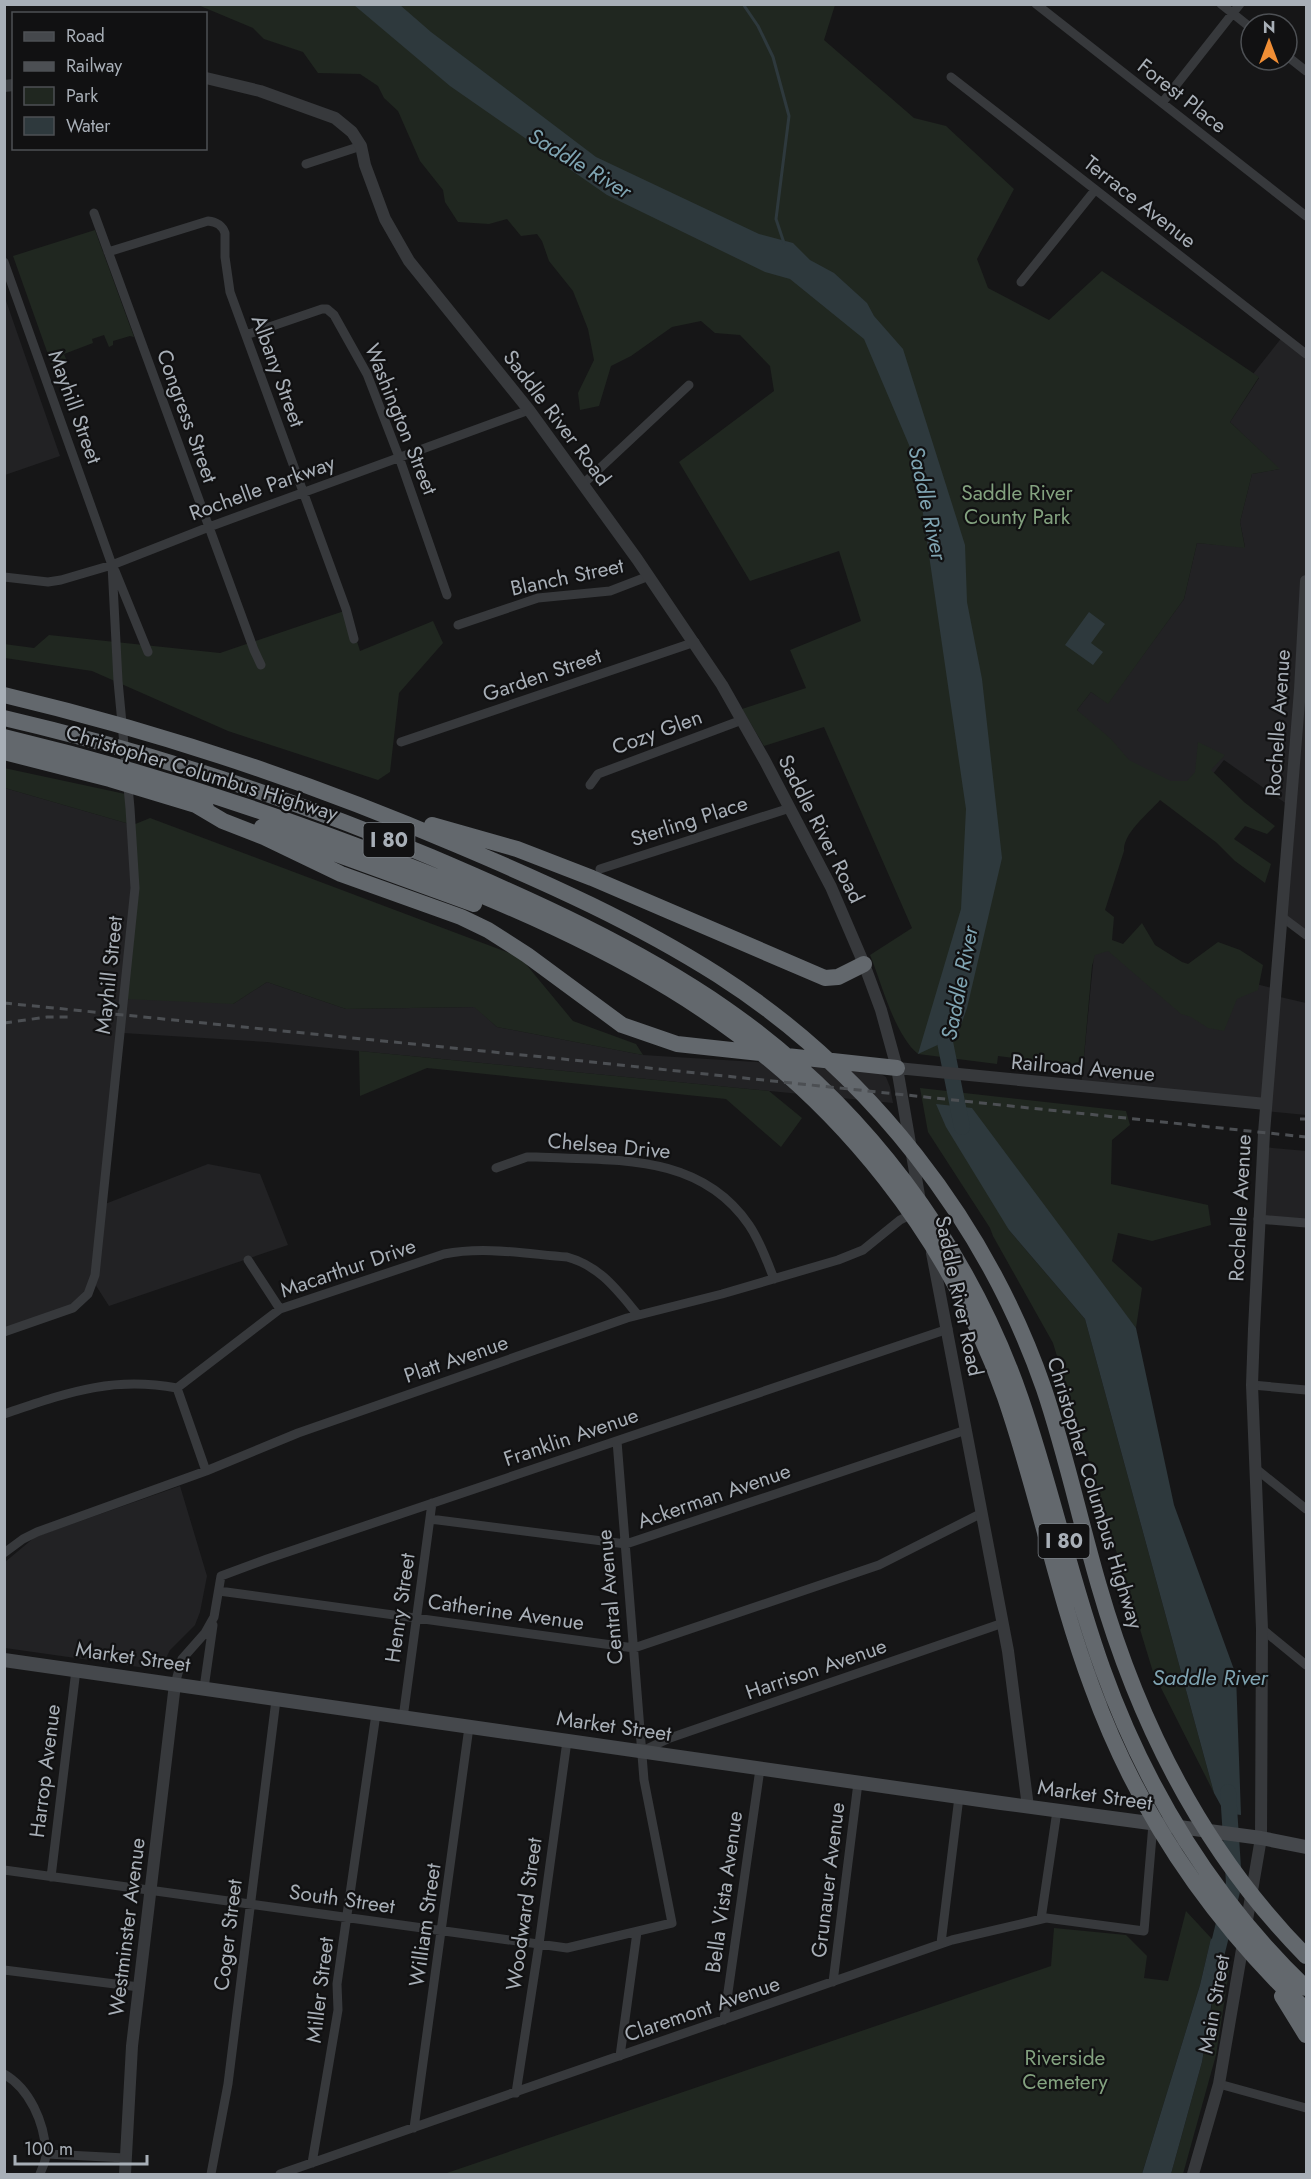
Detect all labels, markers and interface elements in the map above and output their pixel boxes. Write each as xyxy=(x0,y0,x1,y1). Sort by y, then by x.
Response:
legend xyxy=(12,12,207,150)
north arrow xyxy=(1239,12,1299,72)
text: N xyxy=(1263,16,1275,39)
text: Road xyxy=(66,23,105,49)
street label: Forest Place xyxy=(1131,52,1233,141)
text: Railway xyxy=(66,53,122,79)
text: Park xyxy=(66,83,98,109)
text: Water xyxy=(66,113,111,139)
water label: Saddle River xyxy=(522,120,639,207)
street label: Terrace Avenue xyxy=(1077,148,1203,256)
street label: Albany Street xyxy=(244,311,312,431)
street label: Washington Street xyxy=(357,339,445,499)
street label: Saddle River Road xyxy=(496,344,618,492)
street label: Congress Street xyxy=(149,345,225,487)
street label: Mayhill Street xyxy=(41,346,109,468)
water label: Saddle River xyxy=(900,443,956,564)
street label: Rochelle Parkway xyxy=(185,447,340,528)
park label: Saddle River County Park xyxy=(961,478,1074,532)
street label: Blanch Street xyxy=(508,550,626,604)
street label: Garden Street xyxy=(479,641,605,709)
street label: Rochelle Avenue xyxy=(1258,648,1298,798)
street label: Cozy Glen xyxy=(608,702,706,762)
street label: Christopher Columbus Highway xyxy=(62,717,342,829)
street label: Saddle River Road xyxy=(771,749,871,909)
street label: Sterling Place xyxy=(627,788,752,854)
road number: I 80 xyxy=(364,823,414,857)
street label: Mayhill Street xyxy=(88,914,130,1036)
water label: Saddle River xyxy=(932,922,986,1043)
street label: Railroad Avenue xyxy=(1010,1047,1156,1089)
street label: Chelsea Drive xyxy=(546,1126,672,1166)
street label: Rochelle Avenue xyxy=(1221,1133,1259,1282)
street label: Saddle River Road xyxy=(927,1213,991,1379)
street label: Macarthur Drive xyxy=(276,1231,420,1305)
street label: Platt Avenue xyxy=(400,1327,512,1391)
street label: Christopher Columbus Highway xyxy=(1039,1353,1151,1633)
street label: Franklin Avenue xyxy=(500,1400,643,1474)
street label: Ackerman Avenue xyxy=(633,1456,795,1536)
road number: I 80 xyxy=(1038,1524,1090,1558)
street label: Central Avenue xyxy=(589,1528,631,1666)
street label: Henry Street xyxy=(377,1551,423,1665)
street label: Catherine Avenue xyxy=(426,1586,586,1638)
street label: Harrison Avenue xyxy=(741,1631,891,1707)
street label: Market Street xyxy=(74,1634,192,1680)
water label: Saddle River xyxy=(1152,1661,1269,1693)
street label: Harrop Avenue xyxy=(22,1702,68,1840)
street label: Market Street xyxy=(555,1703,673,1749)
street label: Market Street xyxy=(1036,1772,1154,1818)
street label: Grunauer Avenue xyxy=(804,1800,852,1959)
street label: Bella Vista Avenue xyxy=(698,1809,750,1975)
street label: Westminster Avenue xyxy=(101,1836,153,2018)
street label: Woodward Street xyxy=(498,1836,550,1992)
street label: William Street xyxy=(401,1861,449,1989)
street label: Coger Street xyxy=(206,1877,250,1993)
street label: South Street xyxy=(287,1877,397,1921)
street label: Miller Street xyxy=(299,1935,341,2045)
street label: Main Street xyxy=(1191,1952,1237,2056)
street label: Claremont Avenue xyxy=(620,1968,784,2050)
park label: Riverside Cemetery xyxy=(1022,2043,1108,2097)
scale bar xyxy=(15,2128,147,2166)
text: 100 m xyxy=(24,2136,73,2162)

